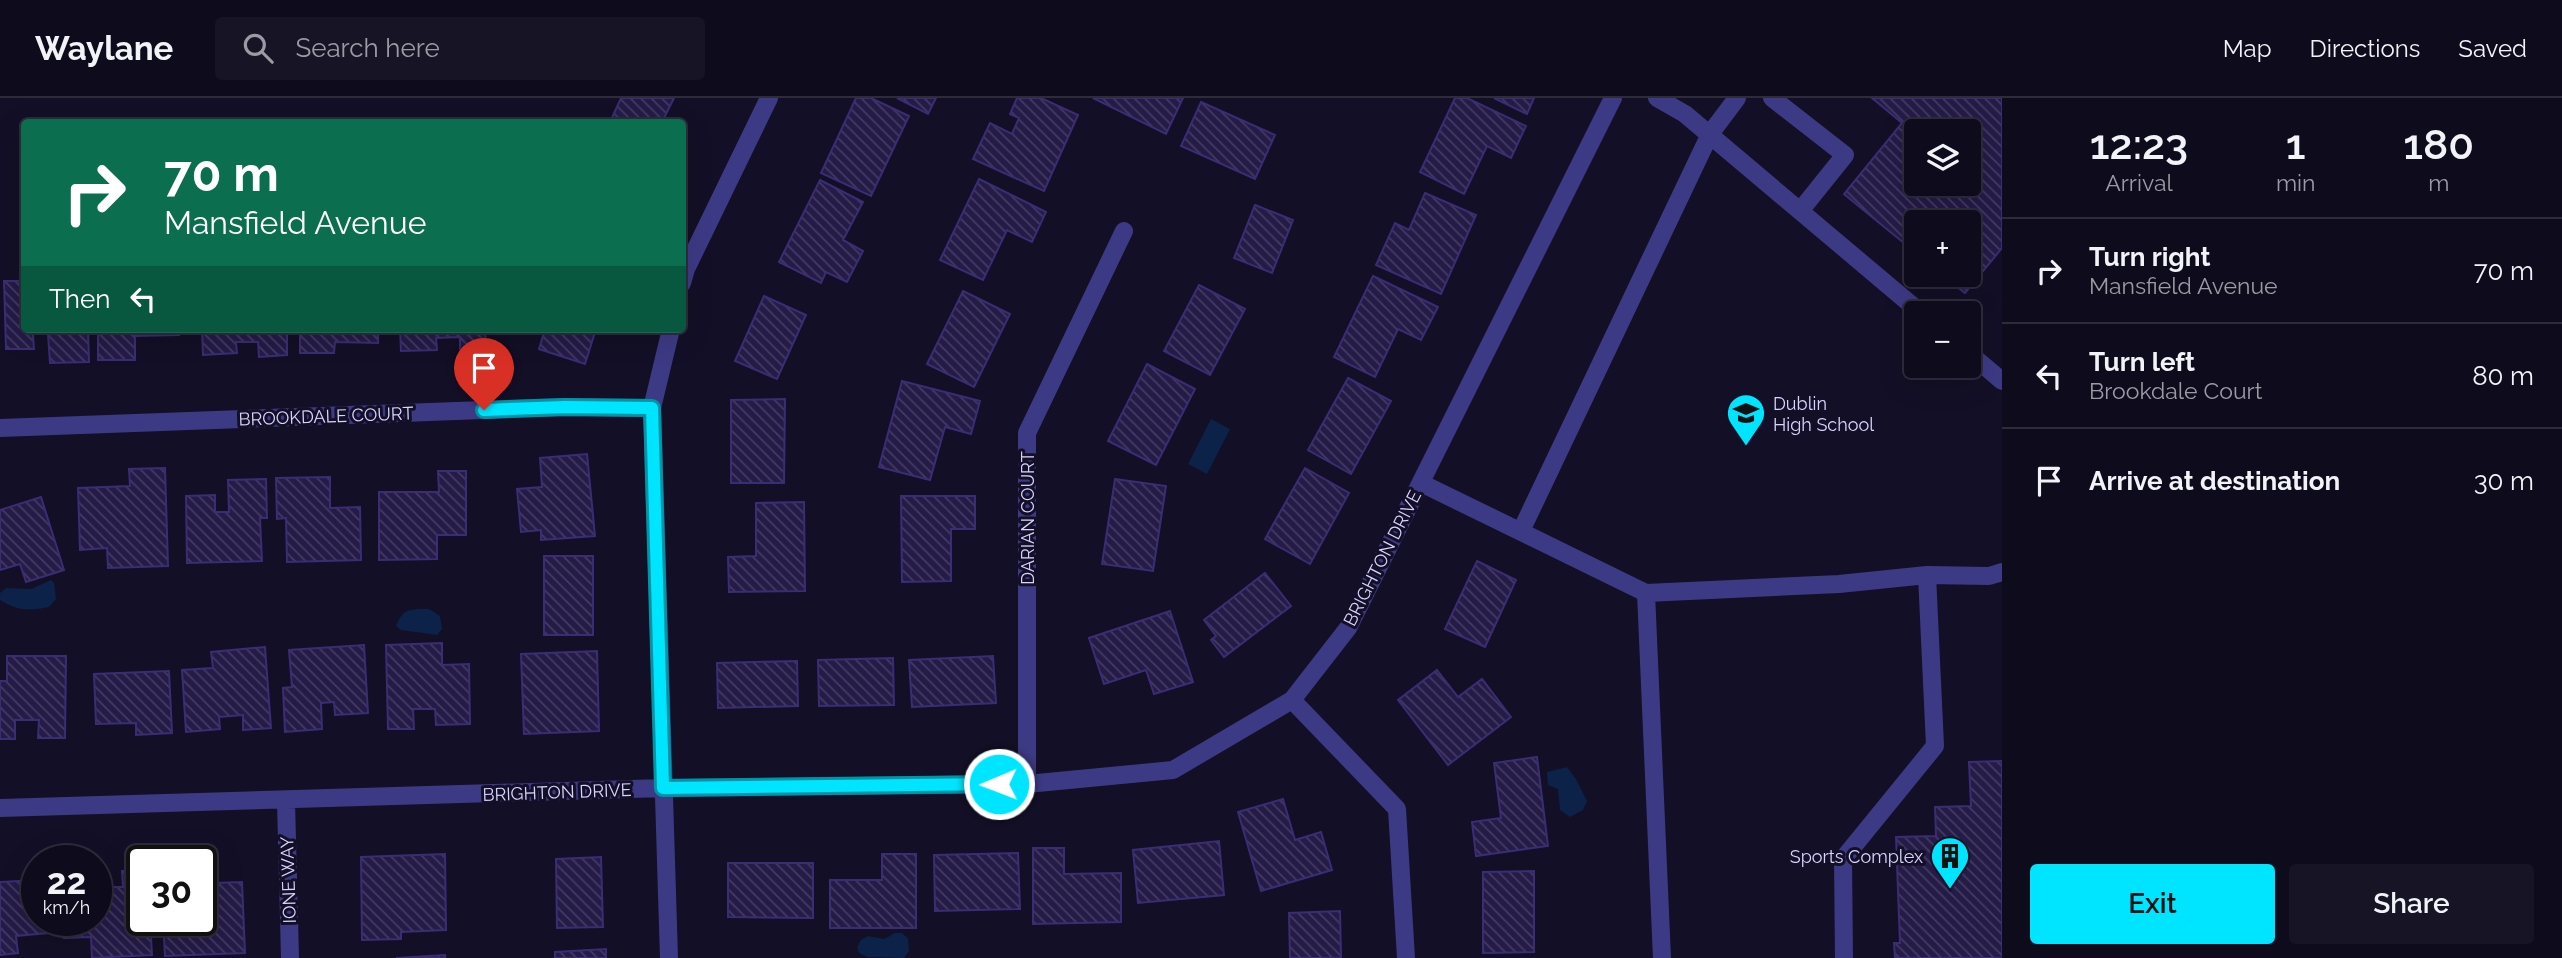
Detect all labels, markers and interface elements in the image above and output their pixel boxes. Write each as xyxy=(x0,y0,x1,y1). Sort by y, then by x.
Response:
search box xyxy=(215,17,705,80)
text: Waylane xyxy=(35,29,173,68)
icon: search xyxy=(239,29,277,67)
text: Search here xyxy=(295,33,440,63)
text: Map xyxy=(2223,34,2272,63)
text: Directions xyxy=(2310,34,2420,63)
text: Saved xyxy=(2458,34,2527,63)
map controls xyxy=(1904,119,1981,378)
button: layers xyxy=(1904,119,1981,196)
text: 12:23 xyxy=(2090,120,2188,169)
text: 1 xyxy=(2286,120,2306,169)
text: 180 xyxy=(2403,120,2474,169)
text: 70 m xyxy=(164,145,279,202)
icon: right xyxy=(49,147,140,238)
text: Arrival xyxy=(2105,169,2173,196)
text: min xyxy=(2276,169,2316,196)
text: m xyxy=(2428,169,2449,196)
text: Mansfield Avenue xyxy=(164,204,426,241)
button: + xyxy=(1904,210,1981,287)
text: Turn right xyxy=(2089,242,2210,272)
icon: right xyxy=(2030,252,2068,290)
text: 70 m xyxy=(2474,256,2534,286)
text: Mansfield Avenue xyxy=(2089,272,2278,299)
icon: left xyxy=(124,280,162,318)
text: Then xyxy=(49,284,110,314)
button: − xyxy=(1904,301,1981,378)
pin xyxy=(454,338,514,410)
text: Turn left xyxy=(2089,347,2195,377)
icon: arrive xyxy=(465,349,503,387)
icon: left xyxy=(2030,357,2068,395)
text: 80 m xyxy=(2472,361,2534,391)
text: Brookdale Court xyxy=(2089,377,2262,404)
school or university icon: Dublin High School xyxy=(1725,392,1767,447)
place label: Dublin High School xyxy=(1773,393,1874,435)
street label: BROOKDALE COURT xyxy=(238,402,414,430)
street label: DARIAN COURT xyxy=(1017,451,1038,585)
icon: arrive xyxy=(2030,462,2068,500)
text: Arrive at destination xyxy=(2089,466,2340,496)
text: 30 m xyxy=(2474,466,2534,496)
street label: BRIGHTON DRIVE xyxy=(1339,487,1425,629)
position arrow xyxy=(962,747,1036,821)
street label: BRIGHTON DRIVE xyxy=(482,779,632,805)
building icon: Sports Complex xyxy=(1929,835,1971,890)
street label: IONE WAY xyxy=(276,836,300,924)
speed limit sign: 30 xyxy=(126,845,217,936)
place label: Sports Complex xyxy=(1790,846,1923,867)
text: 22 xyxy=(47,861,86,902)
button: Exit xyxy=(2030,864,2275,944)
button: Share xyxy=(2289,864,2534,944)
text: km/h xyxy=(43,897,90,918)

